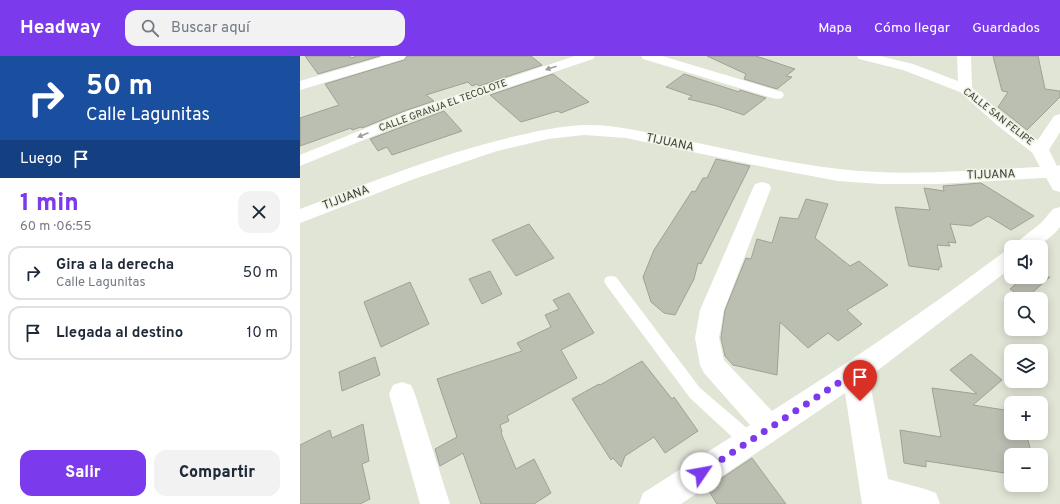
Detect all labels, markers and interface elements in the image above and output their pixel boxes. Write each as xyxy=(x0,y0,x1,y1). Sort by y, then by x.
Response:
search box xyxy=(125,10,405,46)
text: Headway xyxy=(20,16,101,40)
icon: search xyxy=(139,17,161,39)
text: Buscar aquí xyxy=(171,19,250,38)
text: Mapa xyxy=(818,20,852,37)
text: Cómo llegar xyxy=(874,20,950,37)
text: Guardados xyxy=(972,20,1040,37)
one-way arrow xyxy=(545,65,557,71)
text: 50 m xyxy=(86,69,153,105)
icon: right xyxy=(20,72,72,124)
street label: CALLE GRANJA EL TECOLOTE xyxy=(377,77,509,135)
street label: CALLE SAN FELIPE xyxy=(960,85,1036,149)
text: Calle Lagunitas xyxy=(86,104,210,127)
street label: TIJUANA xyxy=(644,130,696,156)
one-way arrow xyxy=(358,132,369,138)
icon: arrive xyxy=(70,148,92,170)
text: Luego xyxy=(20,150,62,169)
street label: TIJUANA xyxy=(966,166,1016,184)
street label: TIJUANA xyxy=(320,182,372,214)
text: 1 min xyxy=(20,189,79,219)
button: close xyxy=(238,191,280,233)
text: 60 m · 06:55 xyxy=(20,219,91,235)
map controls xyxy=(1004,240,1048,492)
button: sound xyxy=(1004,240,1048,284)
text: Gira a la derecha xyxy=(56,256,174,275)
icon: right xyxy=(22,262,44,284)
text: 50 m xyxy=(243,264,278,283)
text: Calle Lagunitas xyxy=(56,275,145,291)
button: search xyxy=(1004,292,1048,336)
icon: arrive xyxy=(22,322,44,344)
text: Llegada al destino xyxy=(56,324,183,343)
text: 10 m xyxy=(247,324,278,343)
button: layers xyxy=(1004,344,1048,388)
pin xyxy=(843,360,877,401)
icon: arrive xyxy=(849,366,871,388)
button: + xyxy=(1004,396,1048,440)
button: − xyxy=(1004,448,1048,492)
button: Salir xyxy=(20,450,146,496)
button: Compartir xyxy=(154,450,280,496)
position arrow xyxy=(680,452,722,494)

